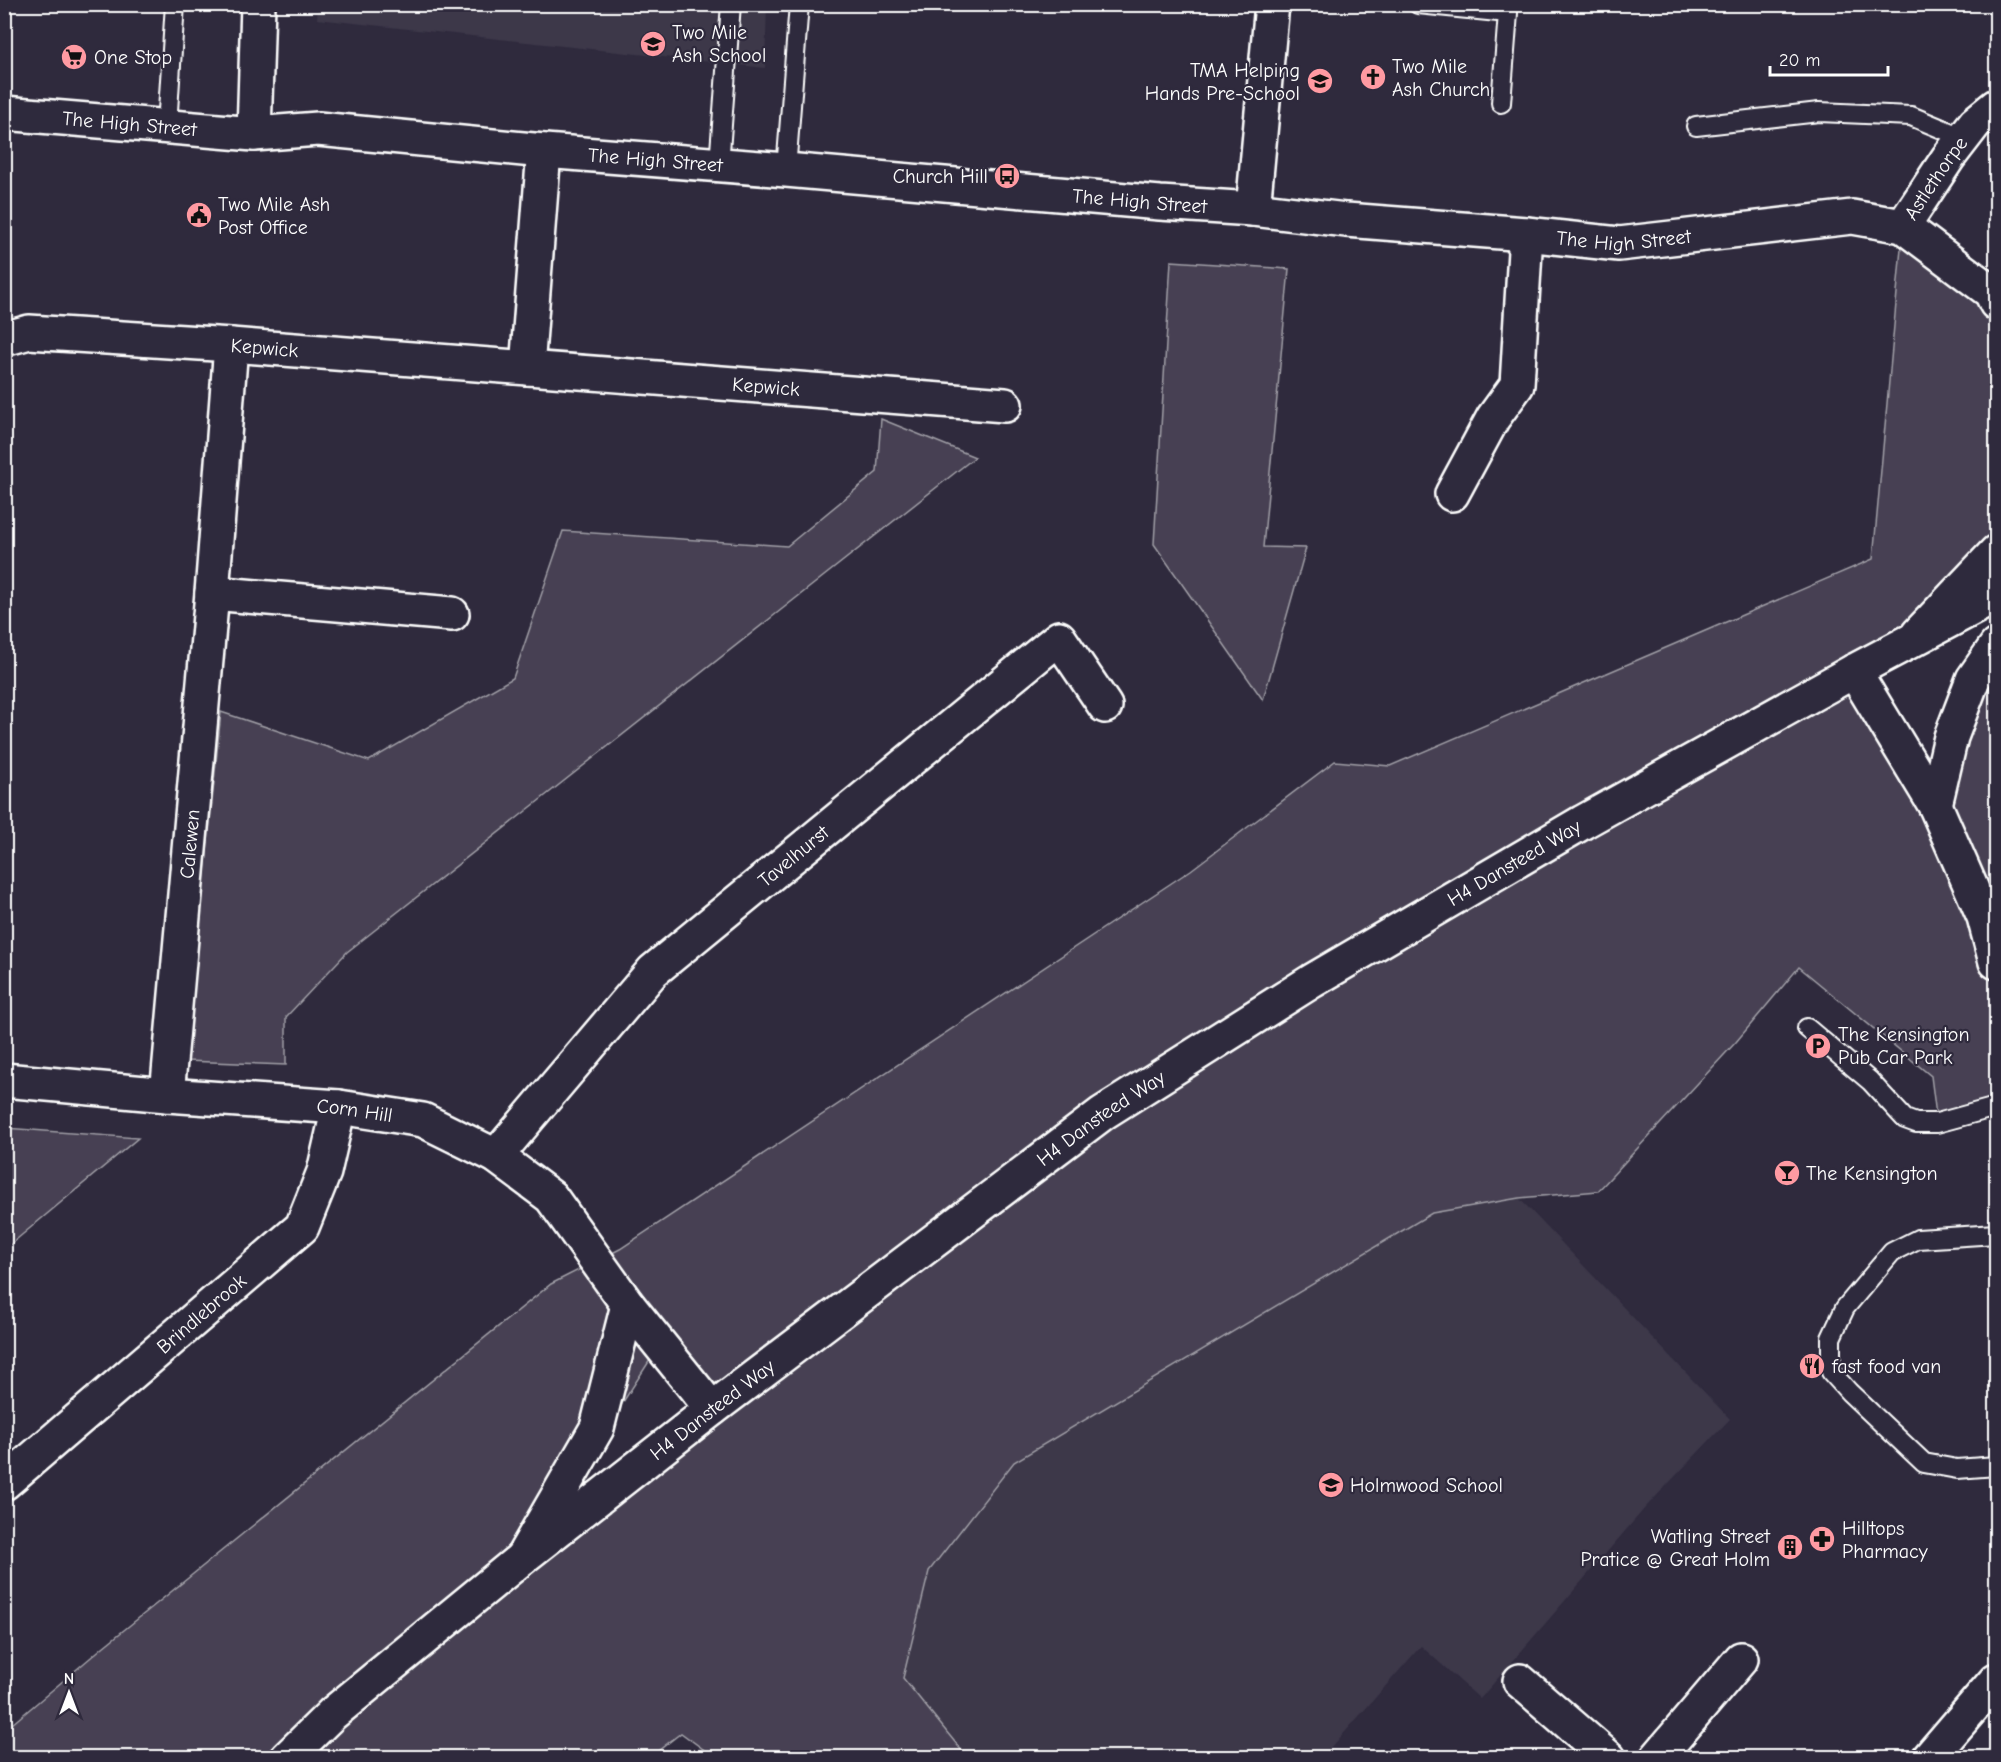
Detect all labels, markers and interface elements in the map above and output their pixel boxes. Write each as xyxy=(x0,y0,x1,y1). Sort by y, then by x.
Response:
place label: Two Mile Ash School xyxy=(672,21,766,67)
school or university icon: Two Mile Ash School xyxy=(638,29,668,59)
scale bar xyxy=(1770,39,1888,77)
supermarket icon: One Stop xyxy=(59,42,89,72)
place label: One Stop xyxy=(94,46,172,69)
text: 20 m xyxy=(1779,50,1820,71)
place label: Two Mile Ash Church xyxy=(1392,55,1490,101)
place label: TMA Helping Hands Pre-School xyxy=(1145,59,1300,105)
church icon: Two Mile Ash Church xyxy=(1358,62,1388,92)
school or university icon: TMA Helping Hands Pre-School xyxy=(1305,66,1335,96)
street label: The High Street xyxy=(61,107,199,141)
street label: Astlethorpe xyxy=(1899,132,1972,224)
street label: The High Street xyxy=(587,144,725,177)
bus stop icon: Church Hill xyxy=(992,161,1022,191)
place label: Church Hill xyxy=(893,165,988,188)
street label: The High Street xyxy=(1071,184,1209,218)
place label: Two Mile Ash Post Office xyxy=(218,193,330,239)
public building icon: Two Mile Ash Post Office xyxy=(184,200,214,230)
street label: The High Street xyxy=(1555,225,1693,256)
street label: Kepwick xyxy=(230,334,299,362)
street label: Kepwick xyxy=(731,373,801,401)
street label: Calewen xyxy=(175,808,205,880)
street label: H4 Dansteed Way xyxy=(1443,815,1585,911)
street label: Tavelhurst xyxy=(754,820,834,892)
place label: The Kensington Pub Car Park xyxy=(1838,1023,1969,1069)
parking icon: The Kensington Pub Car Park xyxy=(1803,1031,1833,1061)
street label: H4 Dansteed Way xyxy=(1033,1066,1169,1171)
street label: Corn Hill xyxy=(316,1094,394,1127)
bar icon: The Kensington xyxy=(1772,1158,1802,1188)
place label: The Kensington xyxy=(1806,1162,1937,1185)
street label: Brindlebrook xyxy=(152,1269,251,1359)
restaurant icon: fast food van xyxy=(1797,1351,1827,1381)
street label: H4 Dansteed Way xyxy=(646,1355,779,1465)
place label: fast food van xyxy=(1831,1355,1941,1378)
school or university icon: Holmwood School xyxy=(1316,1470,1346,1500)
place label: Holmwood School xyxy=(1350,1474,1503,1497)
place label: Hilltops Pharmacy xyxy=(1842,1517,1928,1563)
pharmacy icon: Hilltops Pharmacy xyxy=(1807,1524,1837,1554)
place label: Watling Street Pratice @ Great Holm xyxy=(1580,1525,1771,1571)
building icon: Watling Street Pratice @ Great Holm xyxy=(1775,1532,1805,1562)
north arrow xyxy=(39,1663,99,1723)
text: N xyxy=(64,1670,74,1688)

